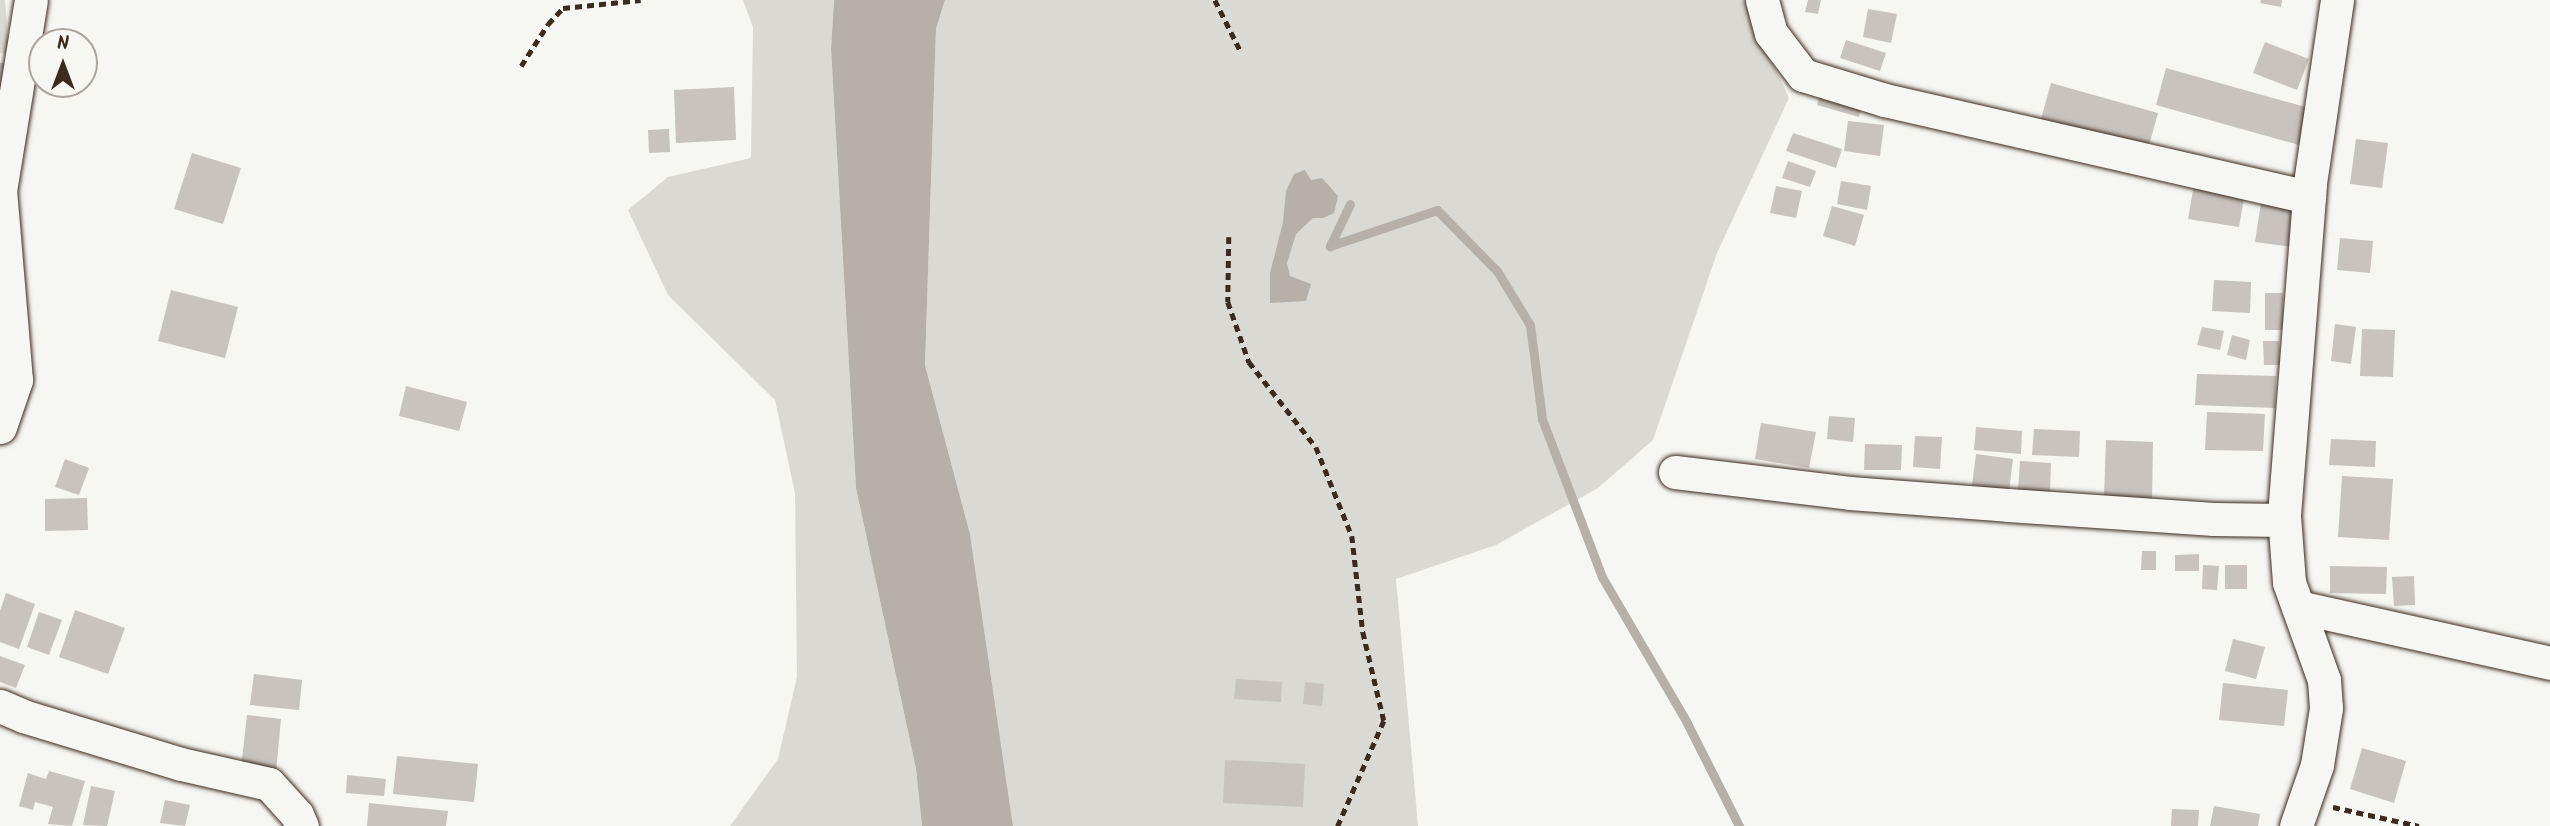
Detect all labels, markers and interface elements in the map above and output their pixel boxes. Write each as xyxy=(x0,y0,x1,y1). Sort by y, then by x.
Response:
north arrow xyxy=(28,28,98,98)
text: N xyxy=(57,29,69,59)

